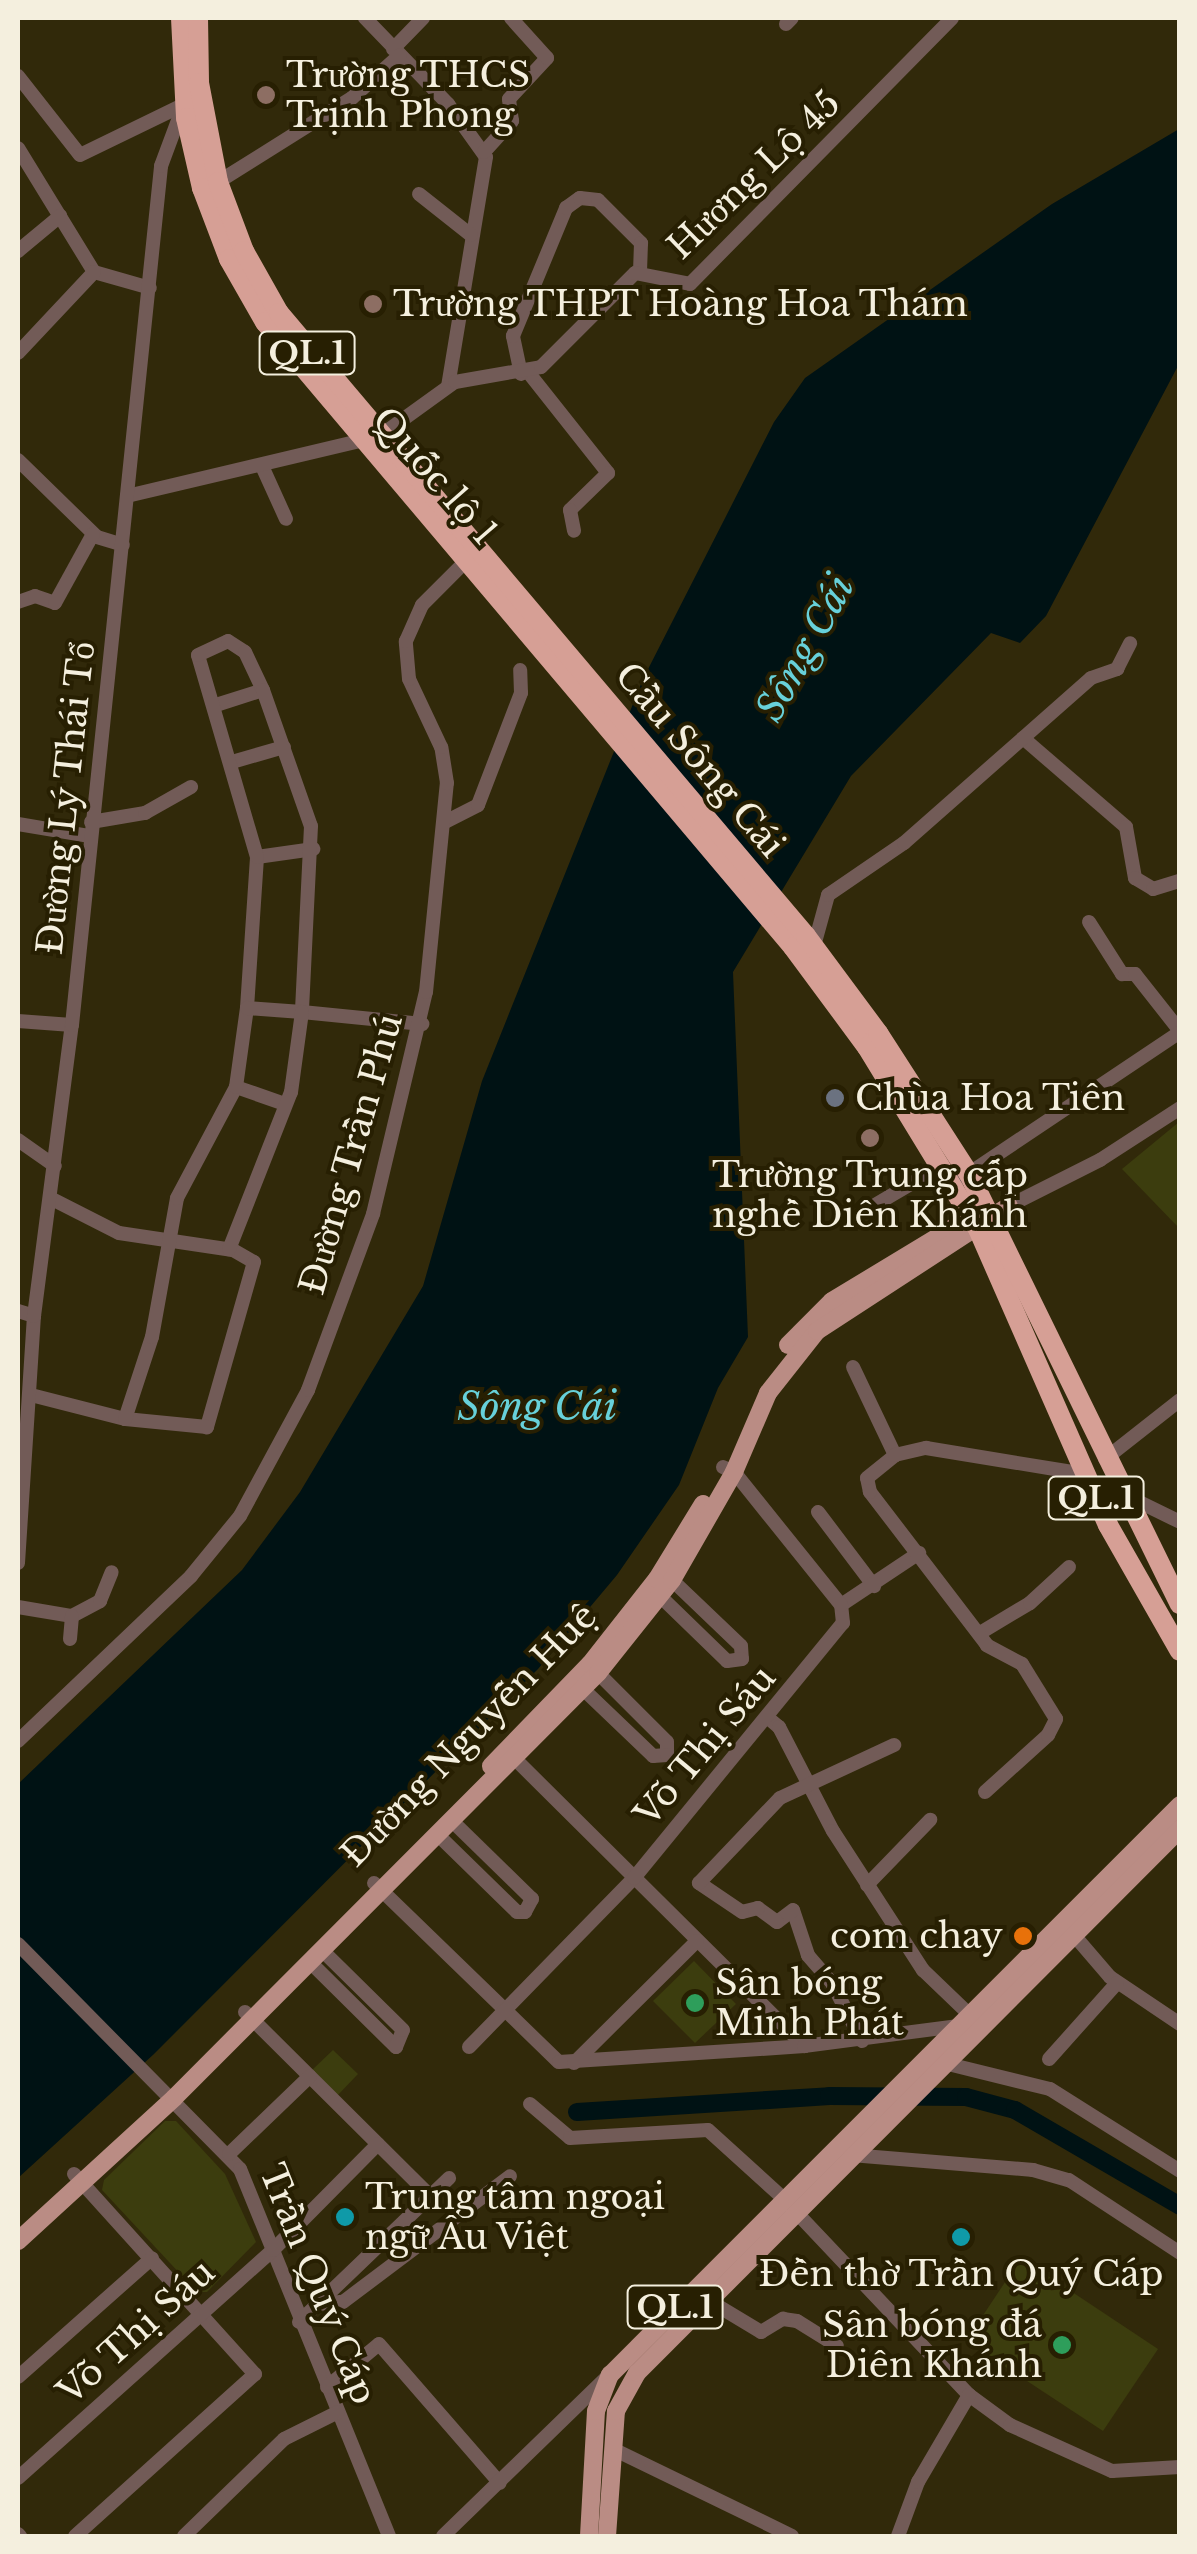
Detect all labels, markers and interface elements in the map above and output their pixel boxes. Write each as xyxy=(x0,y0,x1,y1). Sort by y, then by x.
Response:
place label: Trường THCS Trịnh Phong xyxy=(286,54,532,136)
street label: Hương Lộ 45 xyxy=(659,82,849,268)
marker: Trường THCS Trịnh Phong xyxy=(255,84,277,106)
place label: Trường THPT Hoàng Hoa Thám xyxy=(393,283,972,325)
marker: Trường THPT Hoàng Hoa Thám xyxy=(362,293,384,315)
road number: QL.1 xyxy=(257,326,357,380)
street label: Quốc lộ 1 xyxy=(364,399,506,553)
water label: Sông Cái xyxy=(746,567,864,729)
street label: Đường Lý Thái Tổ xyxy=(29,638,103,958)
street label: Cầu Sông Cái xyxy=(606,654,794,866)
street label: Đường Trần Phú xyxy=(291,1008,411,1300)
place label: Chùa Hoa Tiên xyxy=(855,1077,1127,1119)
marker: Chùa Hoa Tiên xyxy=(824,1087,846,1109)
marker: Trường Trung cấp nghề Diên Khánh xyxy=(859,1127,881,1149)
place label: Trường Trung cấp nghề Diên Khánh xyxy=(711,1154,1029,1236)
water label: Sông Cái xyxy=(457,1384,617,1430)
road number: QL.1 xyxy=(1046,1471,1146,1525)
street label: Đường Nguyễn Huệ xyxy=(333,1595,605,1875)
street label: Võ Thị Sáu xyxy=(626,1657,784,1835)
place label: com chay xyxy=(830,1915,1003,1957)
marker: com chay xyxy=(1012,1925,1034,1947)
place label: Sân bóng Minh Phát xyxy=(715,1962,904,2044)
marker: Sân bóng Minh Phát xyxy=(684,1992,706,2014)
street label: Trần Quý Cáp xyxy=(251,2157,385,2411)
place label: Trung tâm ngoại ngữ Âu Việt xyxy=(365,2176,665,2258)
marker: Trung tâm ngoại ngữ Âu Việt xyxy=(334,2206,356,2228)
marker: Đền thờ Trần Quý Cáp xyxy=(950,2226,972,2248)
street label: Võ Thị Sáu xyxy=(49,2250,223,2414)
place label: Đền thờ Trần Quý Cáp xyxy=(757,2253,1165,2295)
road number: QL.1 xyxy=(625,2280,725,2334)
place label: Sân bóng đá Diên Khánh xyxy=(822,2304,1042,2386)
marker: Sân bóng đá Diên Khánh xyxy=(1051,2334,1073,2356)

